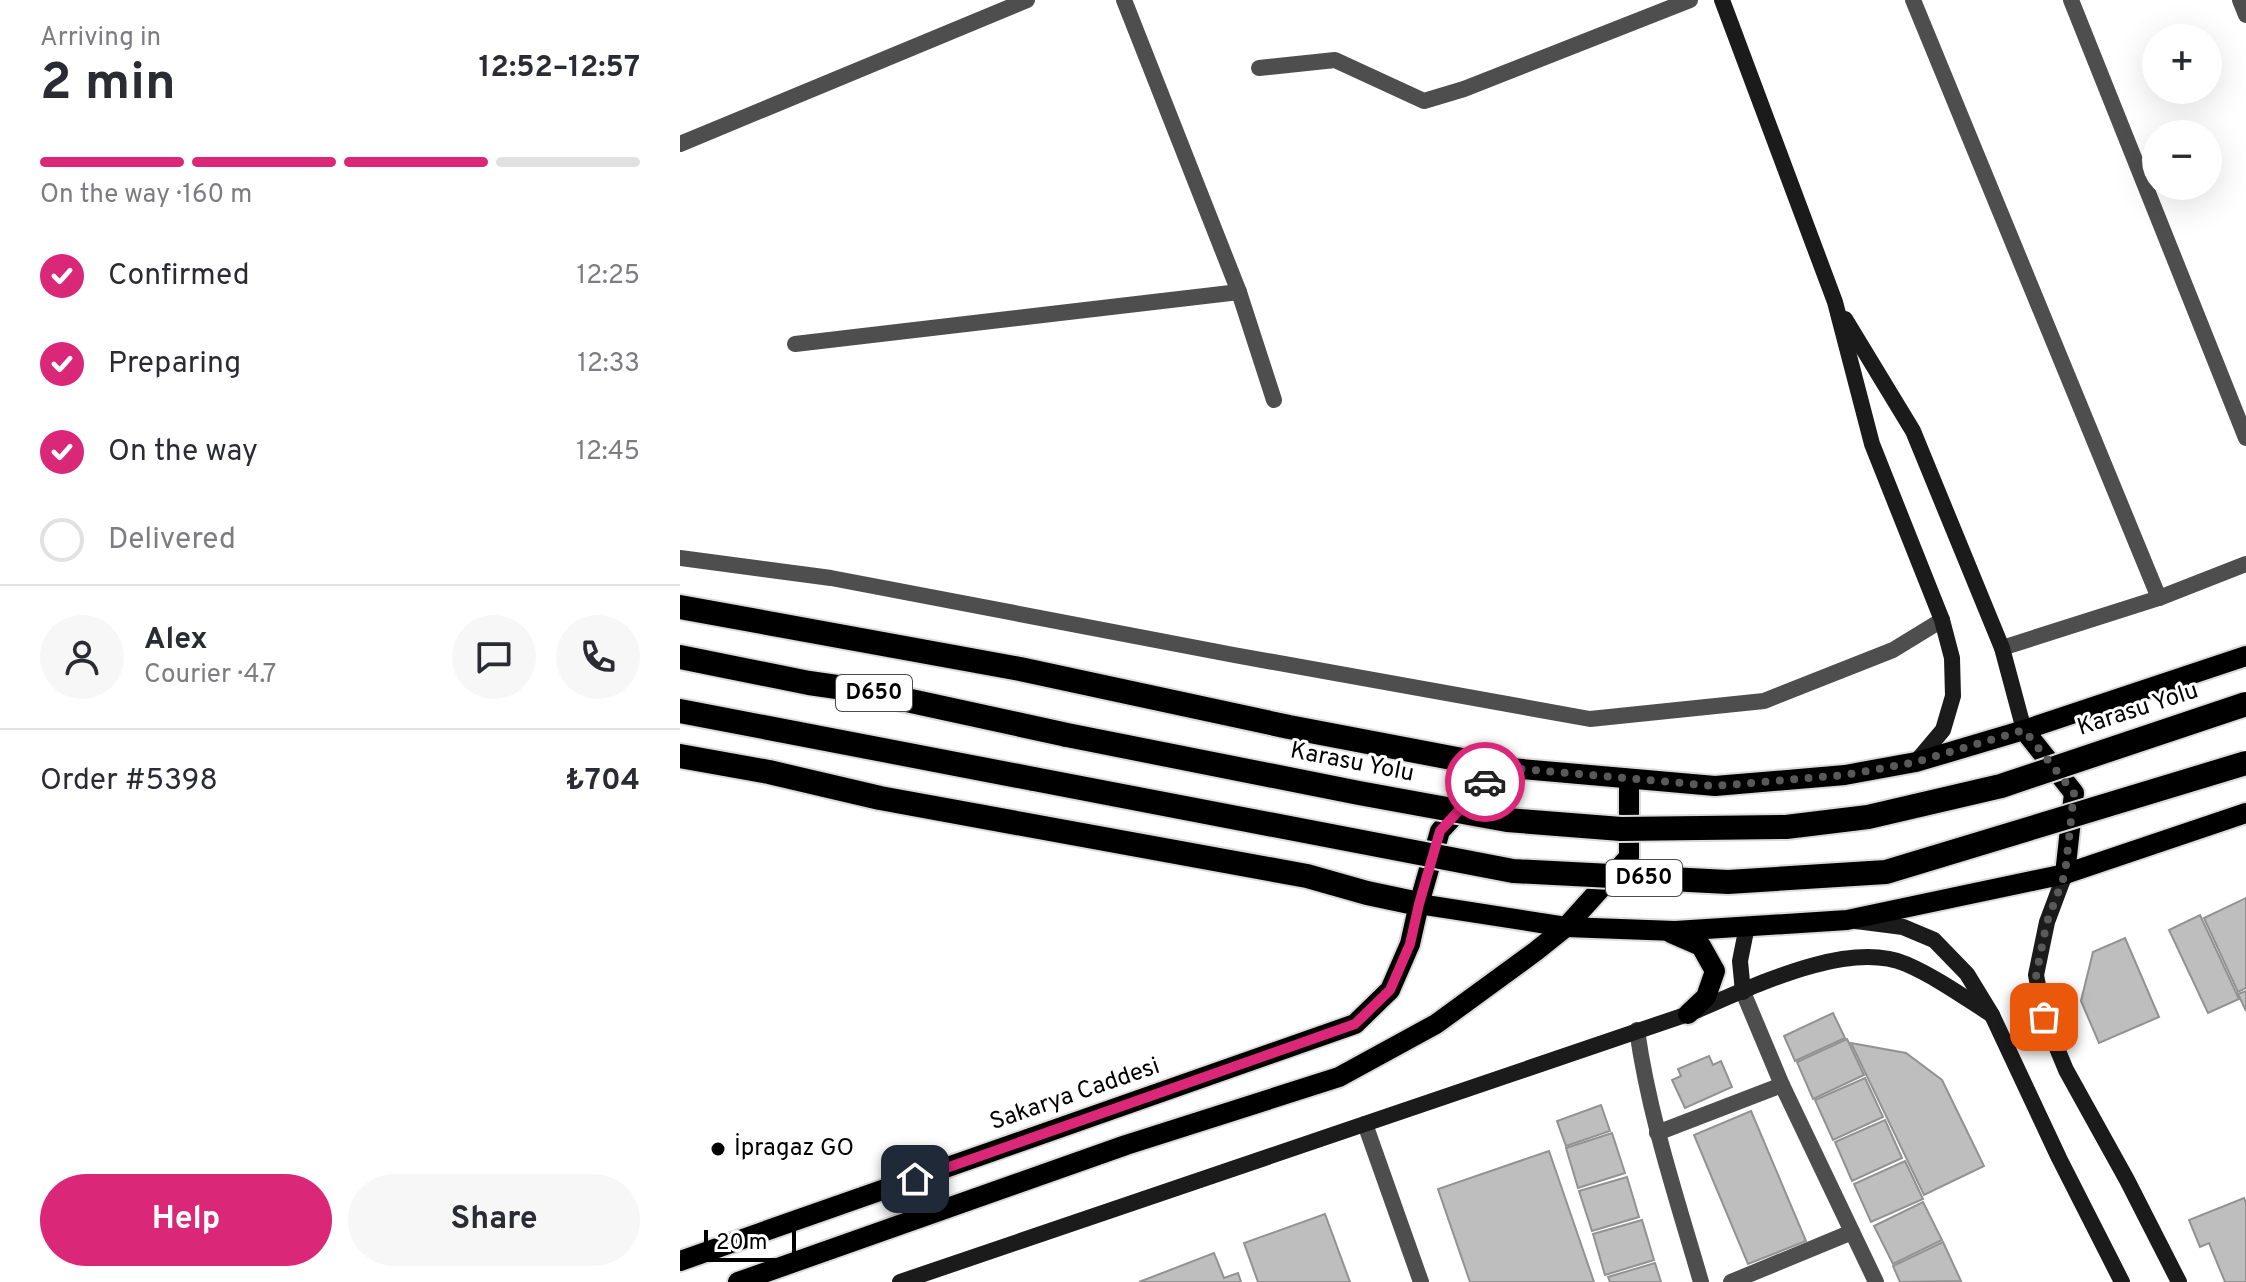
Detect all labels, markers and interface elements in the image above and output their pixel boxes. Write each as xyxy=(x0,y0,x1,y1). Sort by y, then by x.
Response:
text: Arriving in xyxy=(40,22,161,55)
map controls xyxy=(2142,24,2222,200)
button: + xyxy=(2142,24,2222,104)
text: 12:52–12:57 xyxy=(479,50,640,87)
text: 2 min xyxy=(40,52,176,118)
button: − xyxy=(2142,120,2222,200)
text: On the way · 160 m xyxy=(40,179,252,212)
icon: check xyxy=(40,254,84,298)
text: Confirmed xyxy=(108,258,250,295)
text: 12:25 xyxy=(576,260,640,293)
icon: check xyxy=(40,342,84,386)
text: Preparing xyxy=(108,346,241,383)
text: 12:33 xyxy=(577,348,640,381)
icon: check xyxy=(40,430,84,474)
text: On the way xyxy=(108,434,258,471)
text: 12:45 xyxy=(576,436,640,469)
text: Delivered xyxy=(108,522,236,559)
button: person xyxy=(40,615,124,699)
button: chat xyxy=(452,615,536,699)
button: phone xyxy=(556,615,640,699)
text: Alex xyxy=(144,622,208,659)
text: Courier · 4.7 xyxy=(144,659,276,692)
road number: D650 xyxy=(836,675,912,711)
street label: Karasu Yolu xyxy=(2074,676,2202,744)
street label: Karasu Yolu xyxy=(1288,736,1416,790)
courier xyxy=(1445,742,1525,822)
icon: car xyxy=(1463,760,1507,804)
text: Order #5398 xyxy=(40,763,218,800)
text: ₺704 xyxy=(565,763,640,800)
road number: D650 xyxy=(1606,860,1682,896)
pin xyxy=(2010,983,2078,1051)
icon: bag xyxy=(2022,995,2066,1039)
street label: Sakarya Caddesi xyxy=(986,1052,1164,1138)
place label: İpragaz GO xyxy=(734,1133,854,1164)
marker: İpragaz GO xyxy=(709,1140,727,1158)
pin xyxy=(881,1145,949,1213)
icon: home xyxy=(893,1157,937,1201)
button: Help xyxy=(40,1174,332,1266)
button: Share xyxy=(348,1174,640,1266)
scale bar xyxy=(704,1226,796,1262)
text: 20 m xyxy=(716,1230,767,1257)

